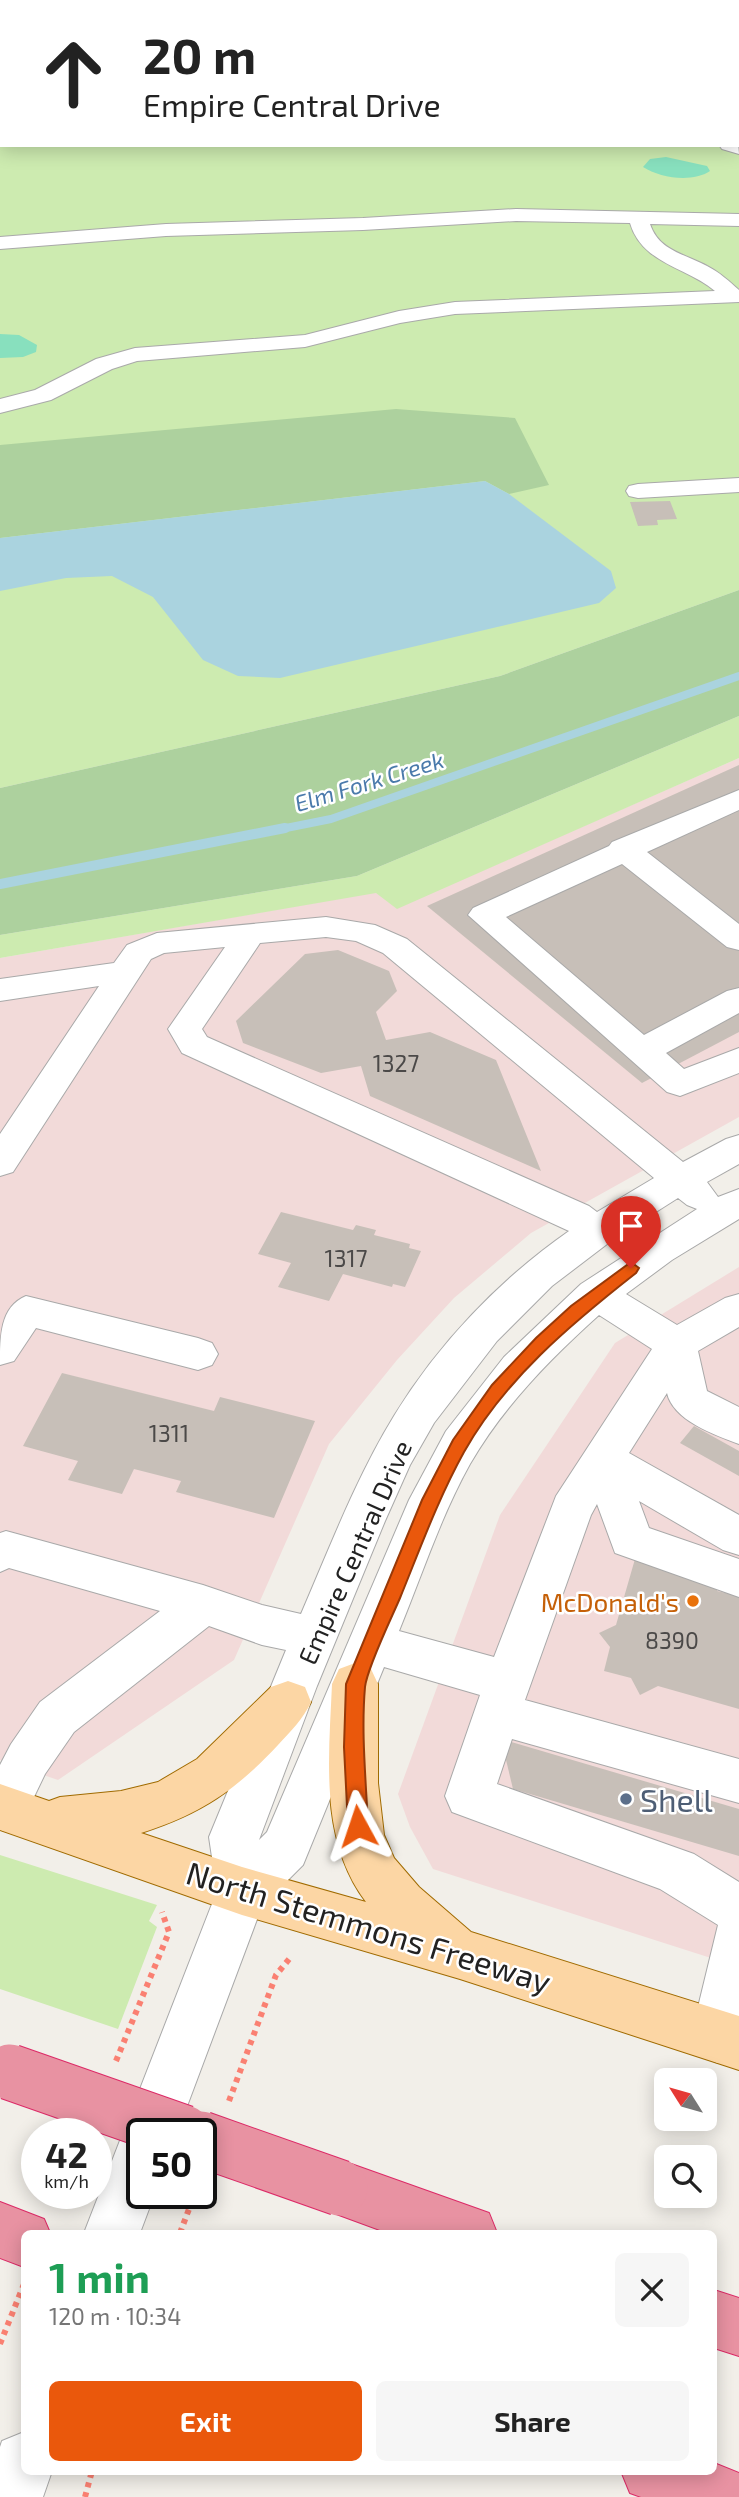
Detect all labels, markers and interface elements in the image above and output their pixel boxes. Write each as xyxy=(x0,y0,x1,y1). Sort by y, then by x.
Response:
text: 20 m xyxy=(143,25,256,84)
icon: ahead xyxy=(28,28,119,119)
text: Empire Central Drive xyxy=(143,85,441,123)
water label: Elm Fork Creek xyxy=(291,745,447,817)
house number: 1327 xyxy=(373,1049,420,1077)
pin xyxy=(601,1196,661,1268)
icon: arrive xyxy=(612,1207,650,1245)
house number: 1317 xyxy=(325,1244,368,1272)
house number: 1311 xyxy=(149,1419,189,1447)
street label: Empire Central Drive xyxy=(291,1435,417,1669)
place label: McDonald's xyxy=(541,1586,679,1617)
marker: McDonald's xyxy=(685,1593,701,1609)
house number: 8390 xyxy=(645,1626,699,1654)
place label: Shell xyxy=(640,1780,713,1818)
position arrow xyxy=(321,1789,395,1863)
marker: Shell xyxy=(618,1791,634,1807)
street label: North Stemmons Freeway xyxy=(182,1852,556,2000)
north arrow xyxy=(654,2068,718,2132)
map controls xyxy=(654,2068,717,2208)
speed limit sign: 50 xyxy=(126,2118,217,2209)
text: 42 xyxy=(45,2133,88,2175)
button: search xyxy=(654,2145,717,2208)
text: km/h xyxy=(44,2170,89,2192)
text: 1 min xyxy=(49,2251,150,2301)
button: close xyxy=(615,2253,689,2327)
text: 120 m · 10:34 xyxy=(49,2302,181,2330)
button: Exit xyxy=(49,2381,362,2461)
button: Share xyxy=(376,2381,689,2461)

